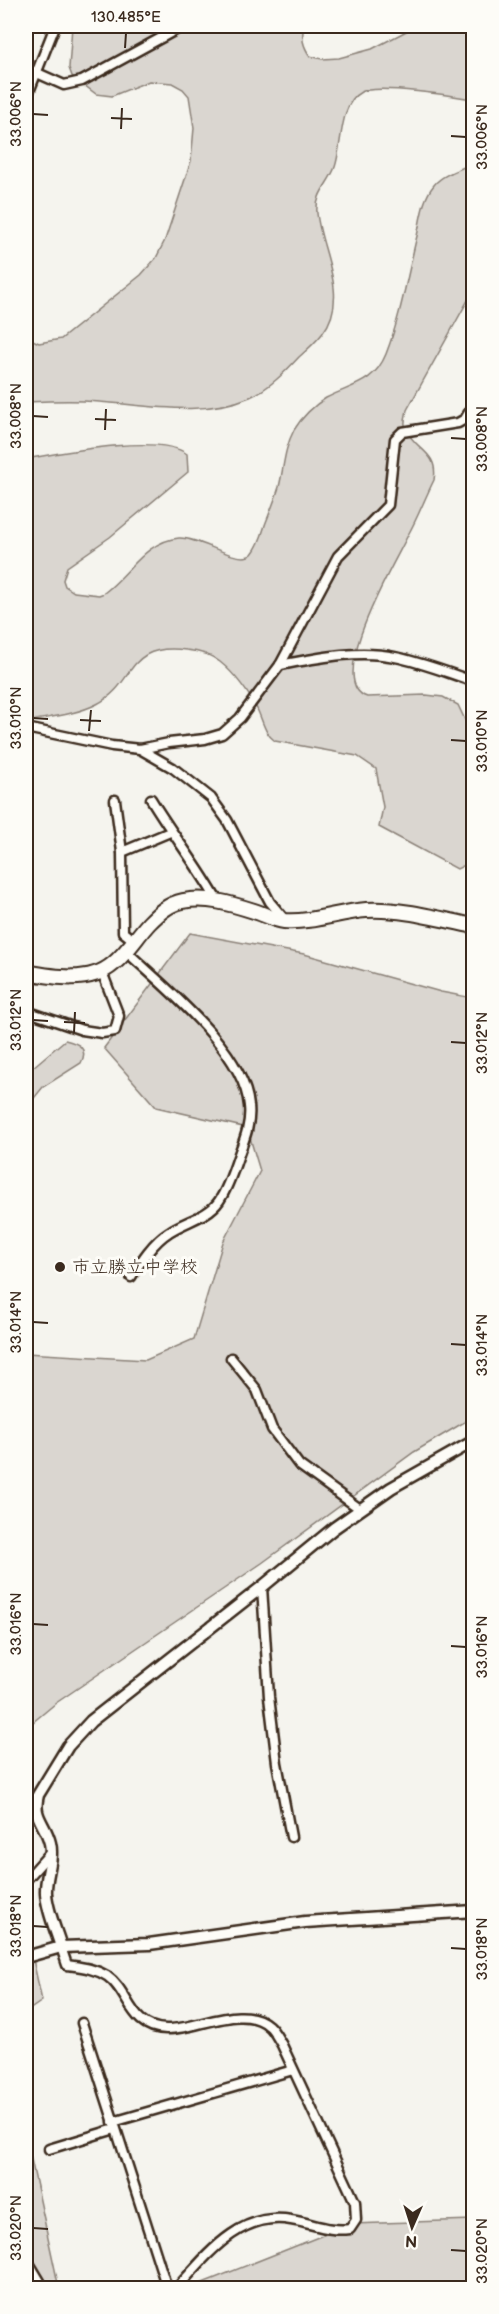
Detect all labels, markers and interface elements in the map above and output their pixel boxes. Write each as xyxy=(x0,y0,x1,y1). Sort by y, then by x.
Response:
text: 130.485°E xyxy=(91,8,161,27)
text: 33.006°N xyxy=(7,81,26,147)
text: 33.006°N xyxy=(473,104,492,170)
text: 33.008°N xyxy=(7,383,26,449)
text: 33.008°N xyxy=(473,406,492,472)
text: 33.010°N xyxy=(7,686,26,750)
text: 33.010°N xyxy=(473,709,492,773)
text: 33.012°N xyxy=(7,989,26,1051)
text: 33.012°N xyxy=(473,1012,492,1074)
place label: 市立勝立中学校 xyxy=(72,1257,198,1278)
marker: 市立勝立中学校 xyxy=(53,1260,67,1274)
text: 33.014°N xyxy=(7,1291,26,1353)
text: 33.014°N xyxy=(473,1314,492,1376)
text: 33.016°N xyxy=(7,1592,26,1656)
text: 33.016°N xyxy=(473,1615,492,1679)
text: 33.018°N xyxy=(7,1895,26,1957)
text: 33.018°N xyxy=(473,1918,492,1980)
text: 33.020°N xyxy=(7,2195,26,2261)
north arrow xyxy=(382,2197,442,2257)
text: 33.020°N xyxy=(473,2218,492,2284)
text: N xyxy=(405,2231,418,2250)

